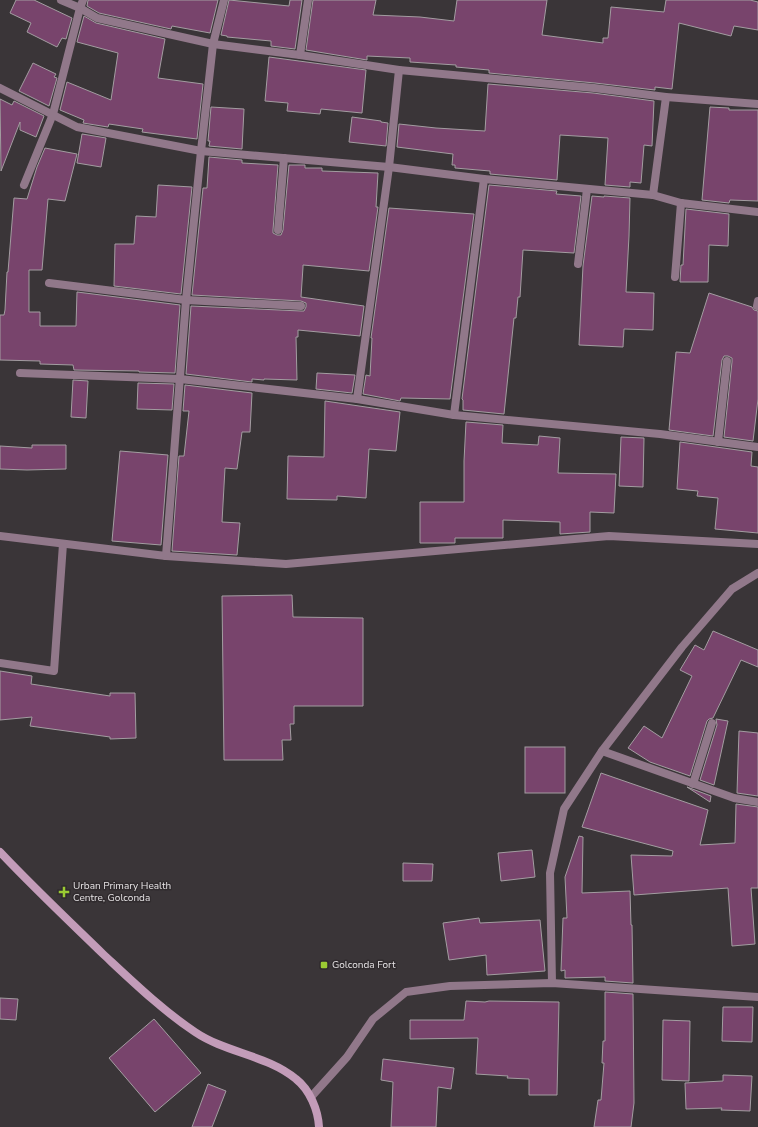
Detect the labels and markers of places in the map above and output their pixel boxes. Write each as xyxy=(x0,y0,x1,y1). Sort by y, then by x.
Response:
place label: Urban Primary Health Centre, Golconda xyxy=(73,879,171,905)
marker: Urban Primary Health Centre, Golconda xyxy=(58,886,70,898)
place label: Golconda Fort xyxy=(332,958,396,972)
marker: Golconda Fort xyxy=(319,960,329,970)

